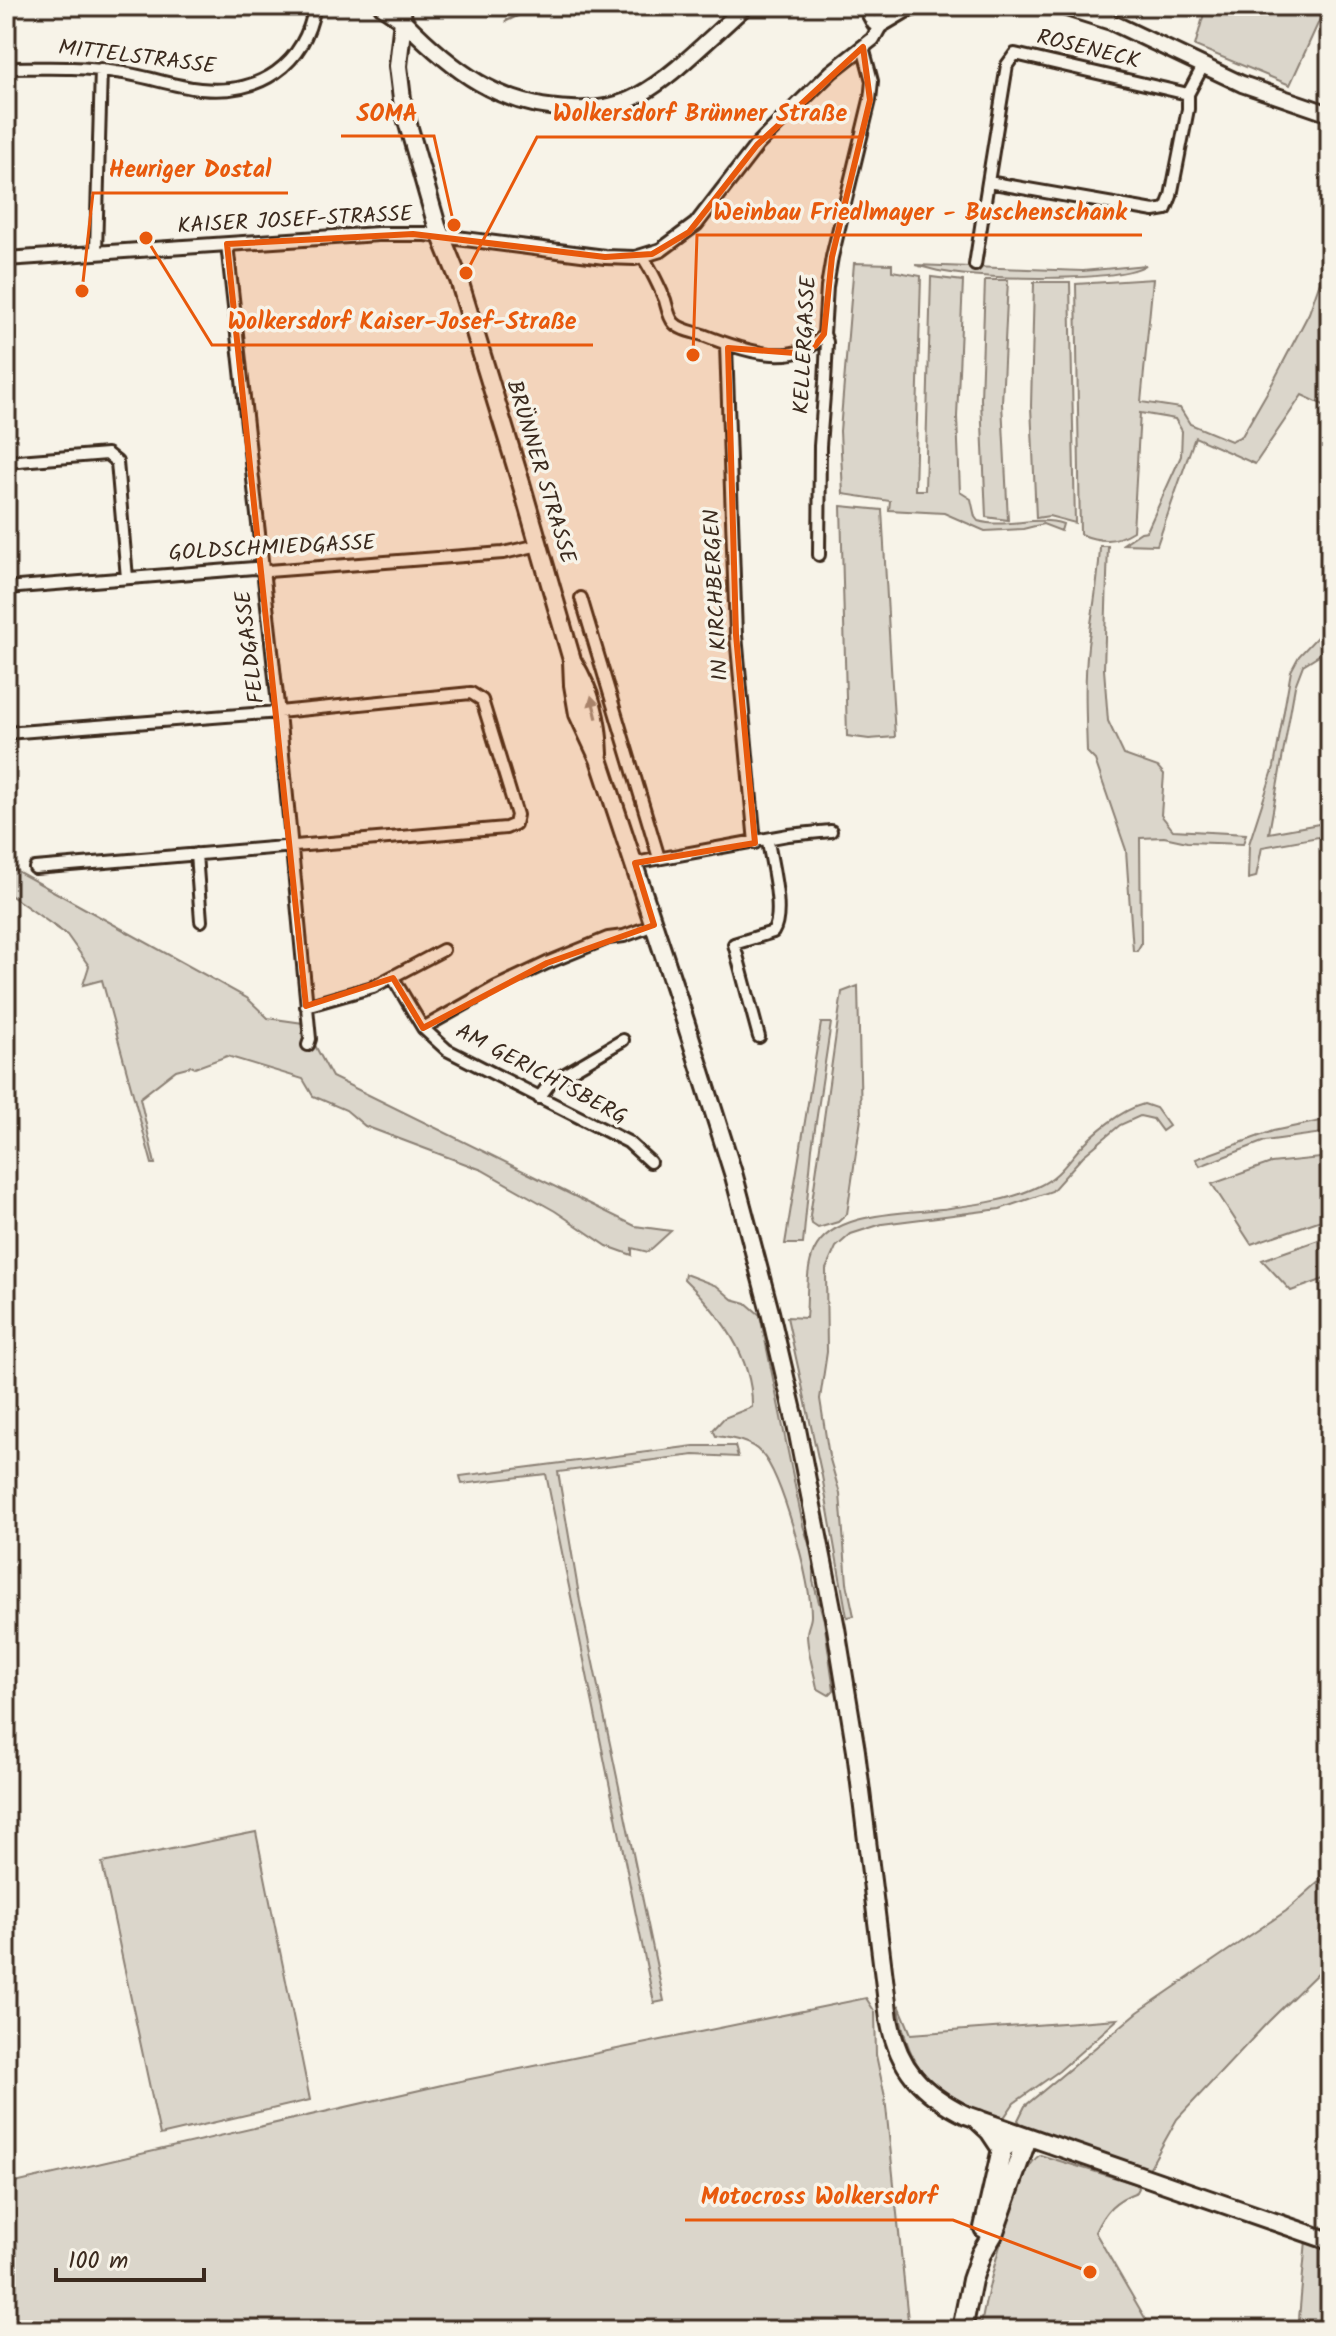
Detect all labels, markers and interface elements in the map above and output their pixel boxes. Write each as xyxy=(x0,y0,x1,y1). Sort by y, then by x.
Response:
street label: ROSENECK xyxy=(1033,20,1143,80)
street label: MITTELSTRASSE xyxy=(56,31,219,85)
callout: SOMA xyxy=(341,88,434,136)
callout: Wolkersdorf Brünner Straße xyxy=(537,89,863,137)
text: SOMA xyxy=(356,95,418,134)
text: Wolkersdorf Brünner Straße xyxy=(553,95,847,134)
callout: Heuriger Dostal xyxy=(93,145,288,193)
text: Heuriger Dostal xyxy=(109,151,272,190)
callout: Weinbau Friedlmayer - Buschenschank xyxy=(697,187,1142,235)
text: Weinbau Friedlmayer - Buschenschank xyxy=(713,194,1128,233)
street label: KAISER JOSEF-STRASSE xyxy=(177,197,415,245)
street label: KELLERGASSE xyxy=(785,274,827,415)
callout: Wolkersdorf Kaiser-Josef-Straße xyxy=(212,297,593,345)
text: Wolkersdorf Kaiser-Josef-Straße xyxy=(228,303,577,342)
street label: BRÜNNER STRASSE xyxy=(495,376,585,569)
street label: IN KIRCHBERGEN xyxy=(695,508,739,682)
street label: GOLDSCHMIEDGASSE xyxy=(168,526,377,572)
street label: FELDGASSE xyxy=(227,587,275,706)
one-way arrow xyxy=(587,694,599,719)
street label: AM GERICHTSBERG xyxy=(449,1015,633,1135)
callout: Motocross Wolkersdorf xyxy=(685,2172,953,2220)
text: Motocross Wolkersdorf xyxy=(701,2178,940,2217)
scale bar xyxy=(56,2232,204,2282)
text: 100 m xyxy=(68,2242,128,2281)

